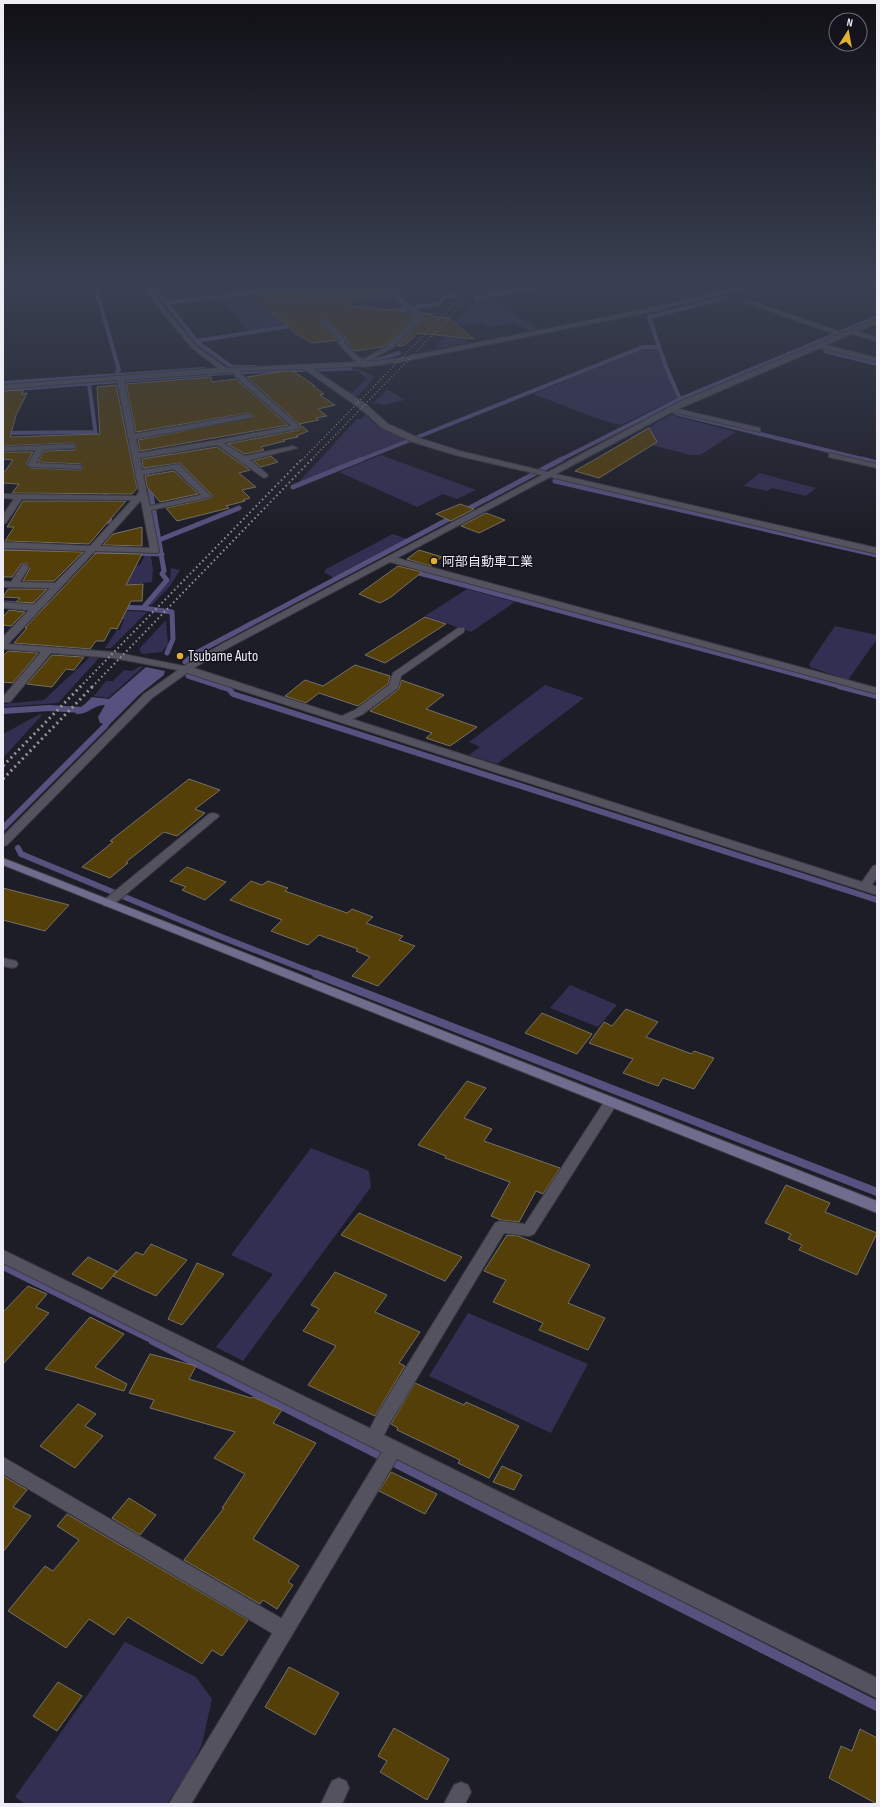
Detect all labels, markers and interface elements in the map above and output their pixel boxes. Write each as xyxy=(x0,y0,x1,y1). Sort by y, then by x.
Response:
north arrow xyxy=(828,12,868,52)
text: N xyxy=(846,16,854,30)
place label: 阿部自動車工業 xyxy=(442,554,533,570)
marker: 阿部自動車工業 xyxy=(429,556,439,566)
place label: Tsubame Auto xyxy=(188,647,258,666)
marker: Tsubame Auto xyxy=(175,651,185,661)

